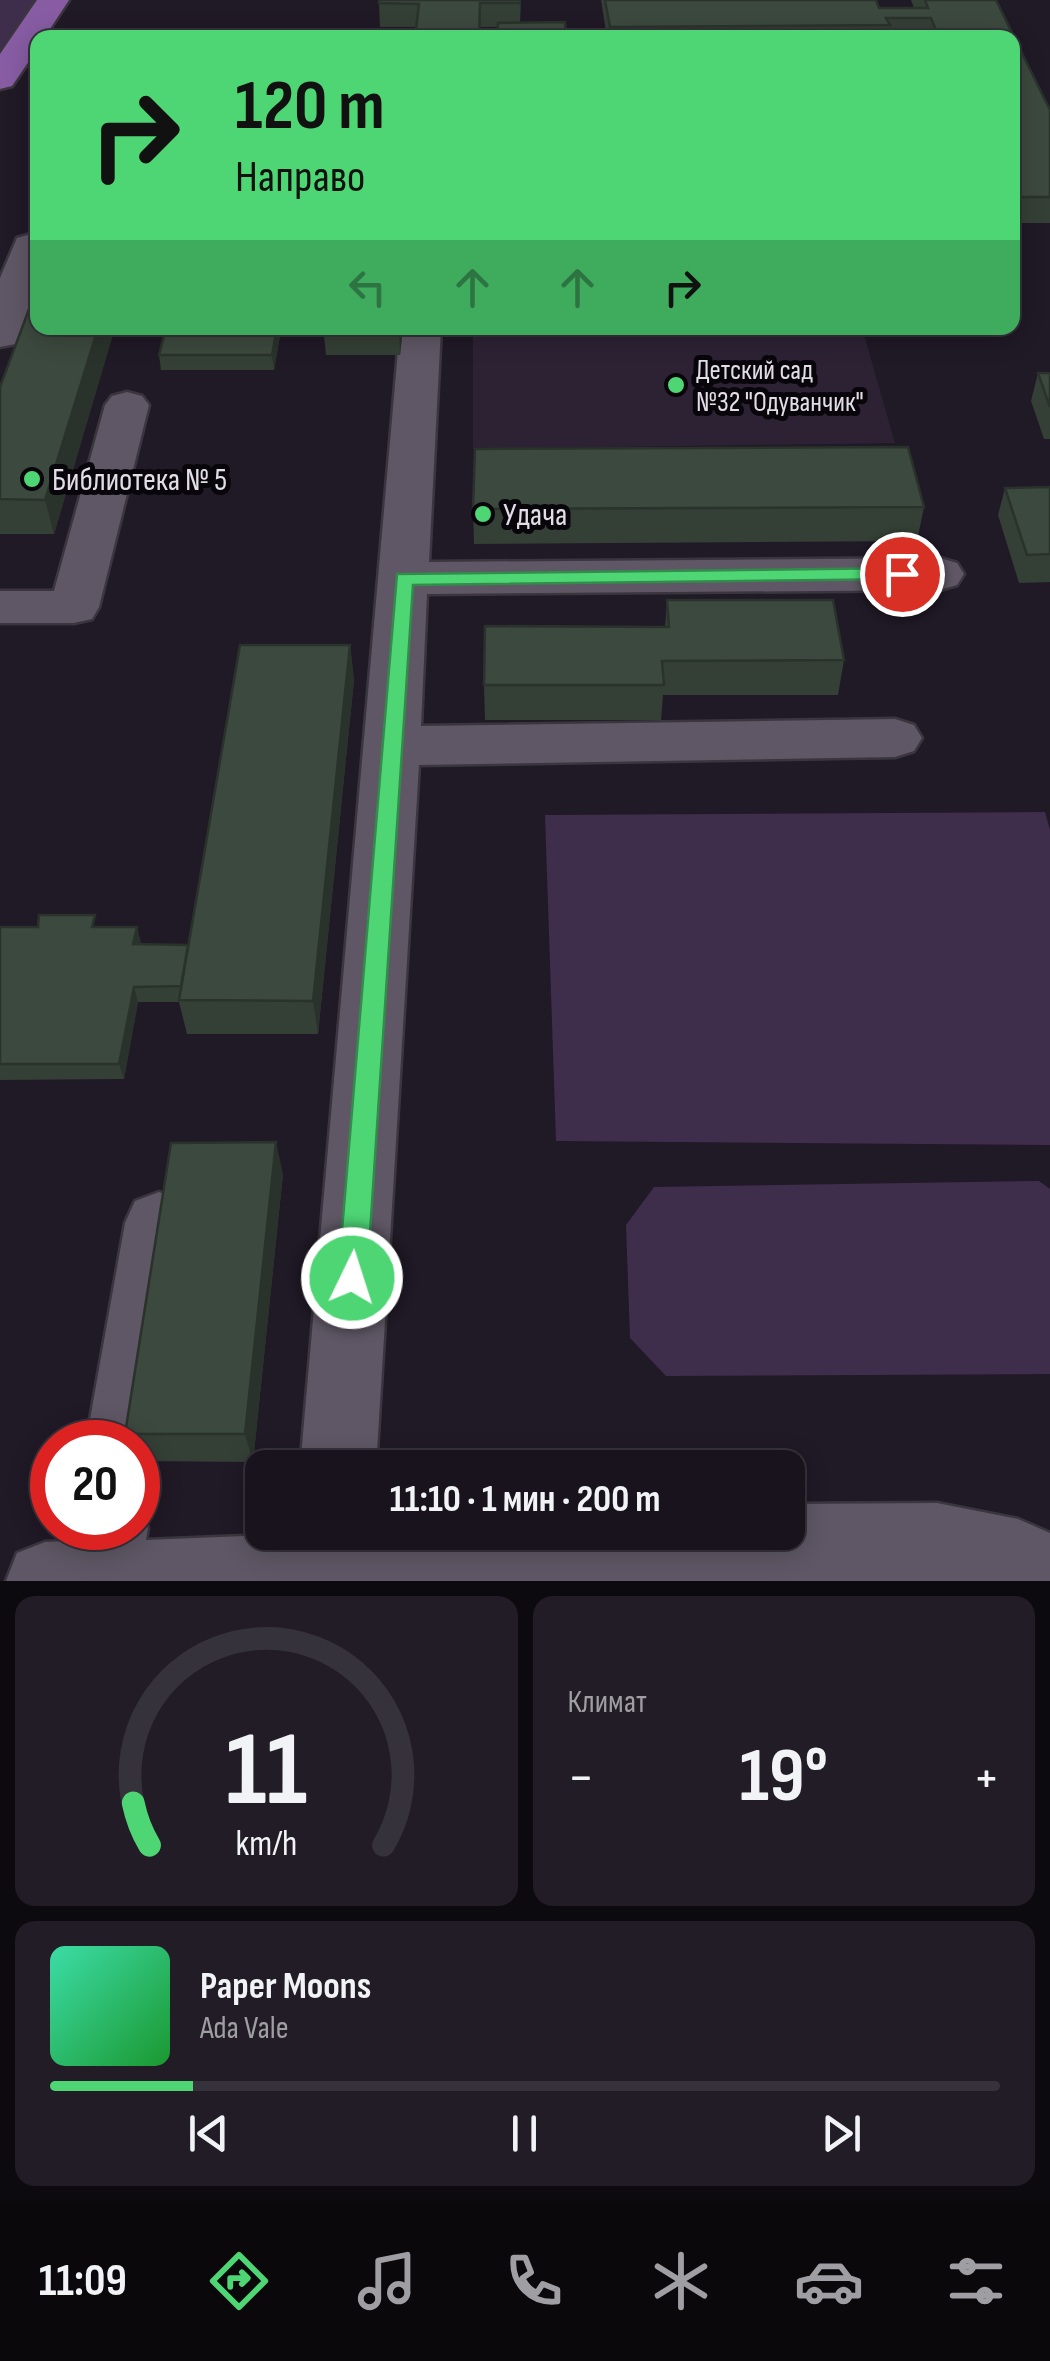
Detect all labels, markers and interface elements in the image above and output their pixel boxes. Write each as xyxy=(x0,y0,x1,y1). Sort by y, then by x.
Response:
text: 120 m xyxy=(235,65,385,149)
icon: right xyxy=(70,70,200,200)
text: Направо xyxy=(235,150,365,205)
icon: left xyxy=(340,260,395,315)
icon: ahead xyxy=(445,260,500,315)
icon: ahead xyxy=(550,260,605,315)
icon: right xyxy=(655,260,710,315)
place label: Детский сад №32 "Одуванчик" xyxy=(696,354,864,419)
marker: Детский сад №32 "Одуванчик" xyxy=(665,374,687,396)
place label: Библиотека № 5 xyxy=(52,461,227,500)
marker: Библиотека № 5 xyxy=(21,468,43,490)
place label: Удача xyxy=(503,496,567,535)
marker: Удача xyxy=(472,503,494,525)
pin xyxy=(860,532,945,617)
icon: arrive xyxy=(875,547,930,602)
position arrow xyxy=(300,1226,404,1330)
speed limit sign: 20 xyxy=(30,1420,160,1550)
text: 11:10 · 1 мин · 200 m xyxy=(390,1477,660,1522)
text: Климат xyxy=(568,1683,647,1722)
text: 11 xyxy=(225,1709,307,1834)
text: 19° xyxy=(740,1732,828,1823)
text: − xyxy=(568,1745,594,1812)
text: + xyxy=(973,1745,1000,1812)
text: km/h xyxy=(235,1823,297,1866)
text: Paper Moons xyxy=(200,1964,371,2009)
text: Ada Vale xyxy=(200,2009,289,2048)
icon: previous xyxy=(181,2106,236,2161)
icon: pause xyxy=(497,2106,552,2161)
icon: next xyxy=(814,2106,869,2161)
icon: directions xyxy=(204,2246,274,2316)
icon: music xyxy=(352,2246,422,2316)
icon: phone xyxy=(499,2246,569,2316)
icon: climate xyxy=(646,2246,716,2316)
icon: car xyxy=(794,2246,864,2316)
icon: filters xyxy=(941,2246,1011,2316)
text: 11:09 xyxy=(39,2254,127,2309)

